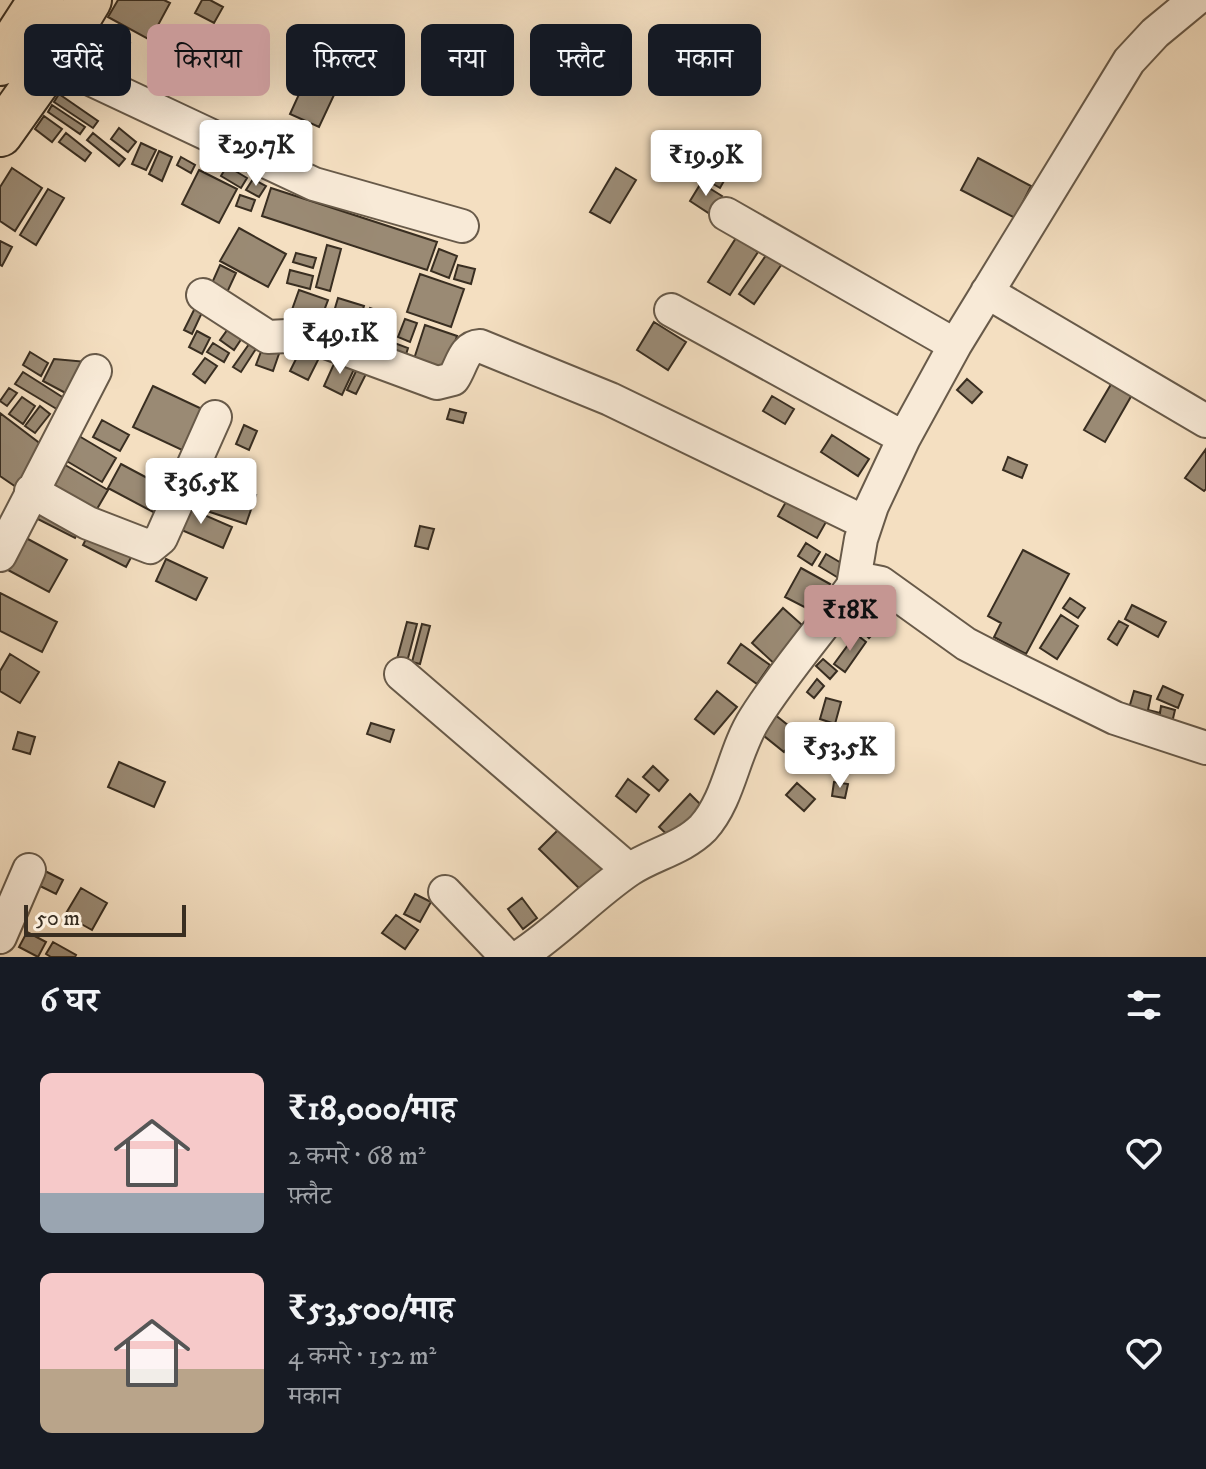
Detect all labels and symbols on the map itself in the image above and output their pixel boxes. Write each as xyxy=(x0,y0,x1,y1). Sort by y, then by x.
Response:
pin: ₹29.7K xyxy=(191,120,321,188)
pin: ₹19.9K xyxy=(641,130,771,198)
pin: ₹49.1K xyxy=(275,308,405,376)
pin: ₹36.5K xyxy=(136,458,266,526)
pin: ₹18K xyxy=(803,585,897,653)
pin: ₹53.5K xyxy=(775,722,905,790)
scale bar xyxy=(24,901,186,937)

